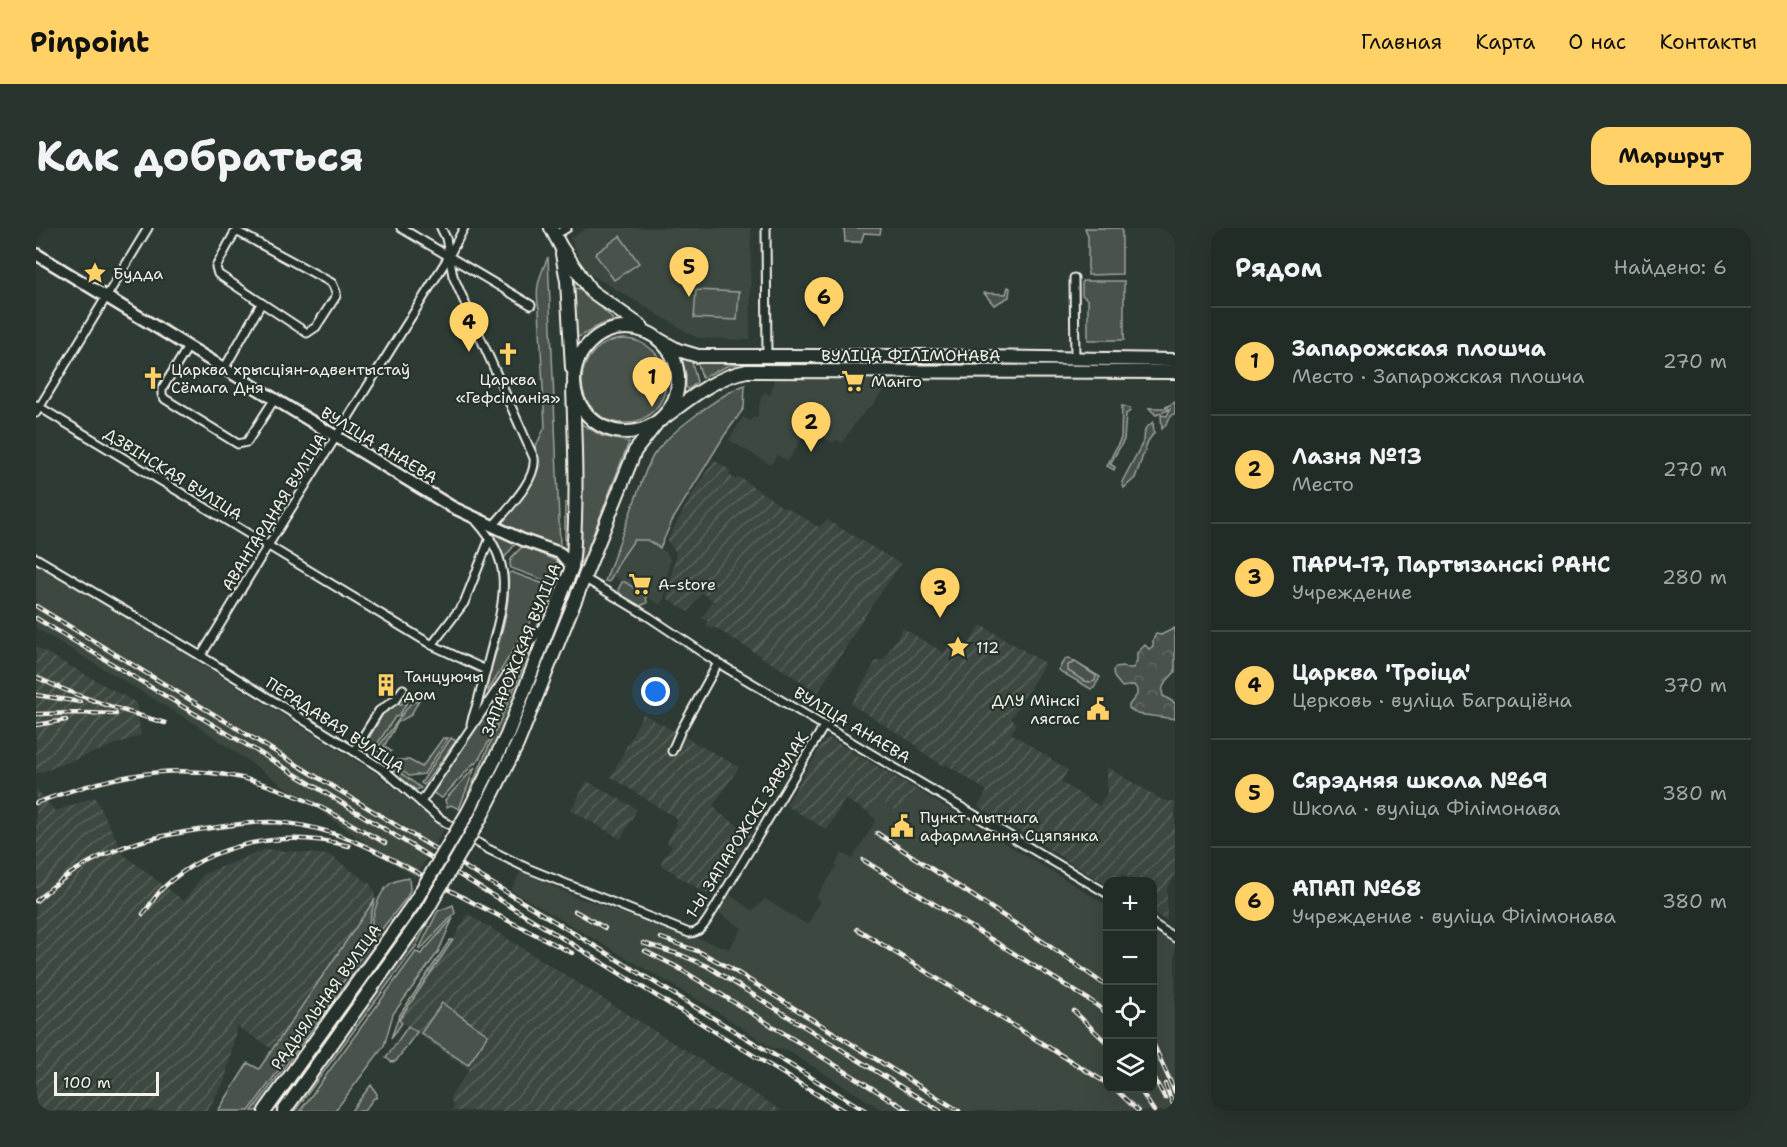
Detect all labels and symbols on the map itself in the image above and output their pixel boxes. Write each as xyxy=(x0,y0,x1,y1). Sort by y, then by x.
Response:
pin: 5 xyxy=(670,248,708,297)
place icon: Будда xyxy=(82,260,108,286)
place label: Будда xyxy=(113,263,163,284)
pin: 6 xyxy=(804,278,844,327)
pin: 4 xyxy=(450,302,488,352)
church icon: Царква «Гефсіманія» xyxy=(495,341,521,367)
street label: ВУЛІЦА ФІЛІМОНАВА xyxy=(821,345,1001,366)
pin: 1 xyxy=(632,358,672,407)
place label: Царква хрысціян-адвентыстаў Сёмага Дня xyxy=(171,359,410,398)
church icon: Царква хрысціян-адвентыстаў Сёмага Дня xyxy=(140,365,166,391)
supermarket icon: Манго xyxy=(840,368,866,394)
place label: Царква «Гефсіманія» xyxy=(456,369,560,408)
place label: Манго xyxy=(871,371,922,392)
street label: ВУЛІЦА АНАЕВА xyxy=(317,402,441,488)
pin: 2 xyxy=(792,402,830,452)
street label: ДЗВІНСКАЯ ВУЛІЦА xyxy=(100,423,246,525)
street label: АВАНГАРДНАЯ ВУЛІЦА xyxy=(217,429,331,595)
street label: ЗАПАРОЖСКАЯ ВУЛІЦА xyxy=(477,560,565,740)
pin: 3 xyxy=(920,568,960,618)
supermarket icon: А-store xyxy=(627,571,653,597)
place label: А-store xyxy=(658,574,716,595)
place icon: 112 xyxy=(945,634,971,660)
place label: 112 xyxy=(976,637,999,658)
place label: Танцуючы дом xyxy=(404,666,484,705)
street label: ПЕРАДАВАЯ ВУЛІЦА xyxy=(262,672,408,778)
building icon: Танцуючы дом xyxy=(373,672,399,698)
your location xyxy=(641,677,670,706)
street label: ВУЛІЦА АНАЕВА xyxy=(790,682,914,768)
place label: ДЛУ Мінскі лясгас xyxy=(992,690,1080,729)
public building icon: ДЛУ Мінскі лясгас xyxy=(1085,696,1111,722)
street label: 1-Ы ЗАПАРОЖСКІ ЗАВУЛАК xyxy=(681,727,814,922)
place label: Пункт мытнага афармлення Сцяпянка xyxy=(920,807,1099,846)
public building icon: Пункт мытнага афармлення Сцяпянка xyxy=(889,813,915,839)
street label: РАДЫЯЛЬНАЯ ВУЛІЦА xyxy=(266,920,386,1074)
scale bar xyxy=(54,1069,159,1096)

